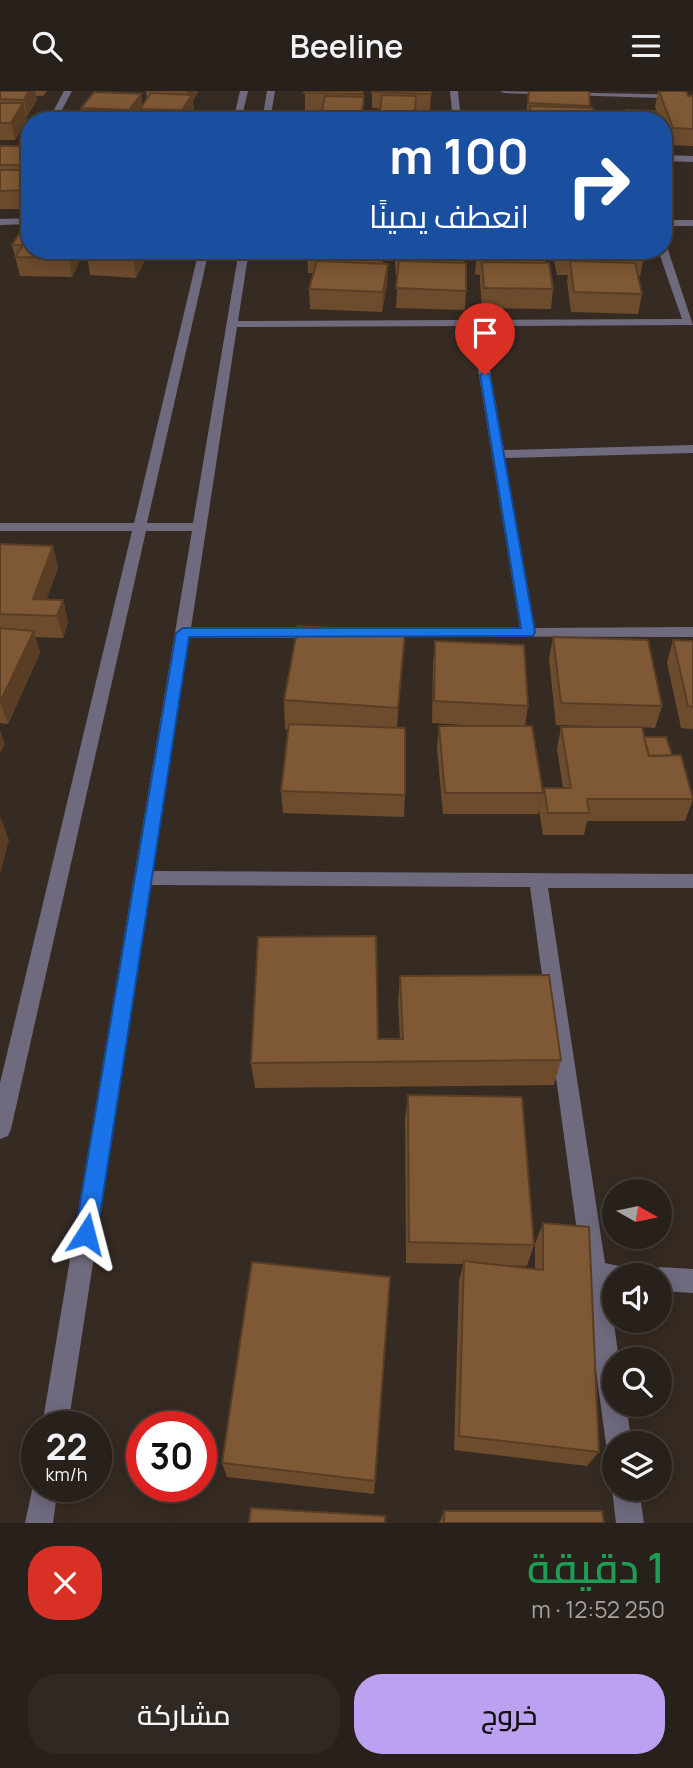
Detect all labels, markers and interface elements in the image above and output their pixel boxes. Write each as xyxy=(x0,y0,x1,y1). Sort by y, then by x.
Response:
text: Beeline xyxy=(290,24,403,68)
icon: search xyxy=(28,27,66,65)
icon: menu xyxy=(627,27,665,65)
text: 100 m xyxy=(389,122,529,189)
icon: right xyxy=(553,140,644,231)
text: انعطف يمينًا xyxy=(369,194,529,238)
pin xyxy=(455,303,515,375)
icon: arrive xyxy=(466,314,504,352)
north arrow xyxy=(602,1179,672,1249)
map controls xyxy=(602,1179,672,1501)
position arrow xyxy=(49,1197,123,1271)
button: sound xyxy=(602,1263,672,1333)
button: search xyxy=(602,1347,672,1417)
speed limit sign: 30 xyxy=(126,1411,217,1502)
text: 22 xyxy=(46,1423,87,1471)
button: layers xyxy=(602,1431,672,1501)
text: km/h xyxy=(46,1462,87,1486)
text: 1 دقيقة xyxy=(527,1538,665,1596)
button: close xyxy=(28,1546,102,1620)
text: 250 m · 12:52 xyxy=(531,1593,665,1625)
button: مشاركة xyxy=(28,1674,340,1754)
button: خروج xyxy=(354,1674,665,1754)

